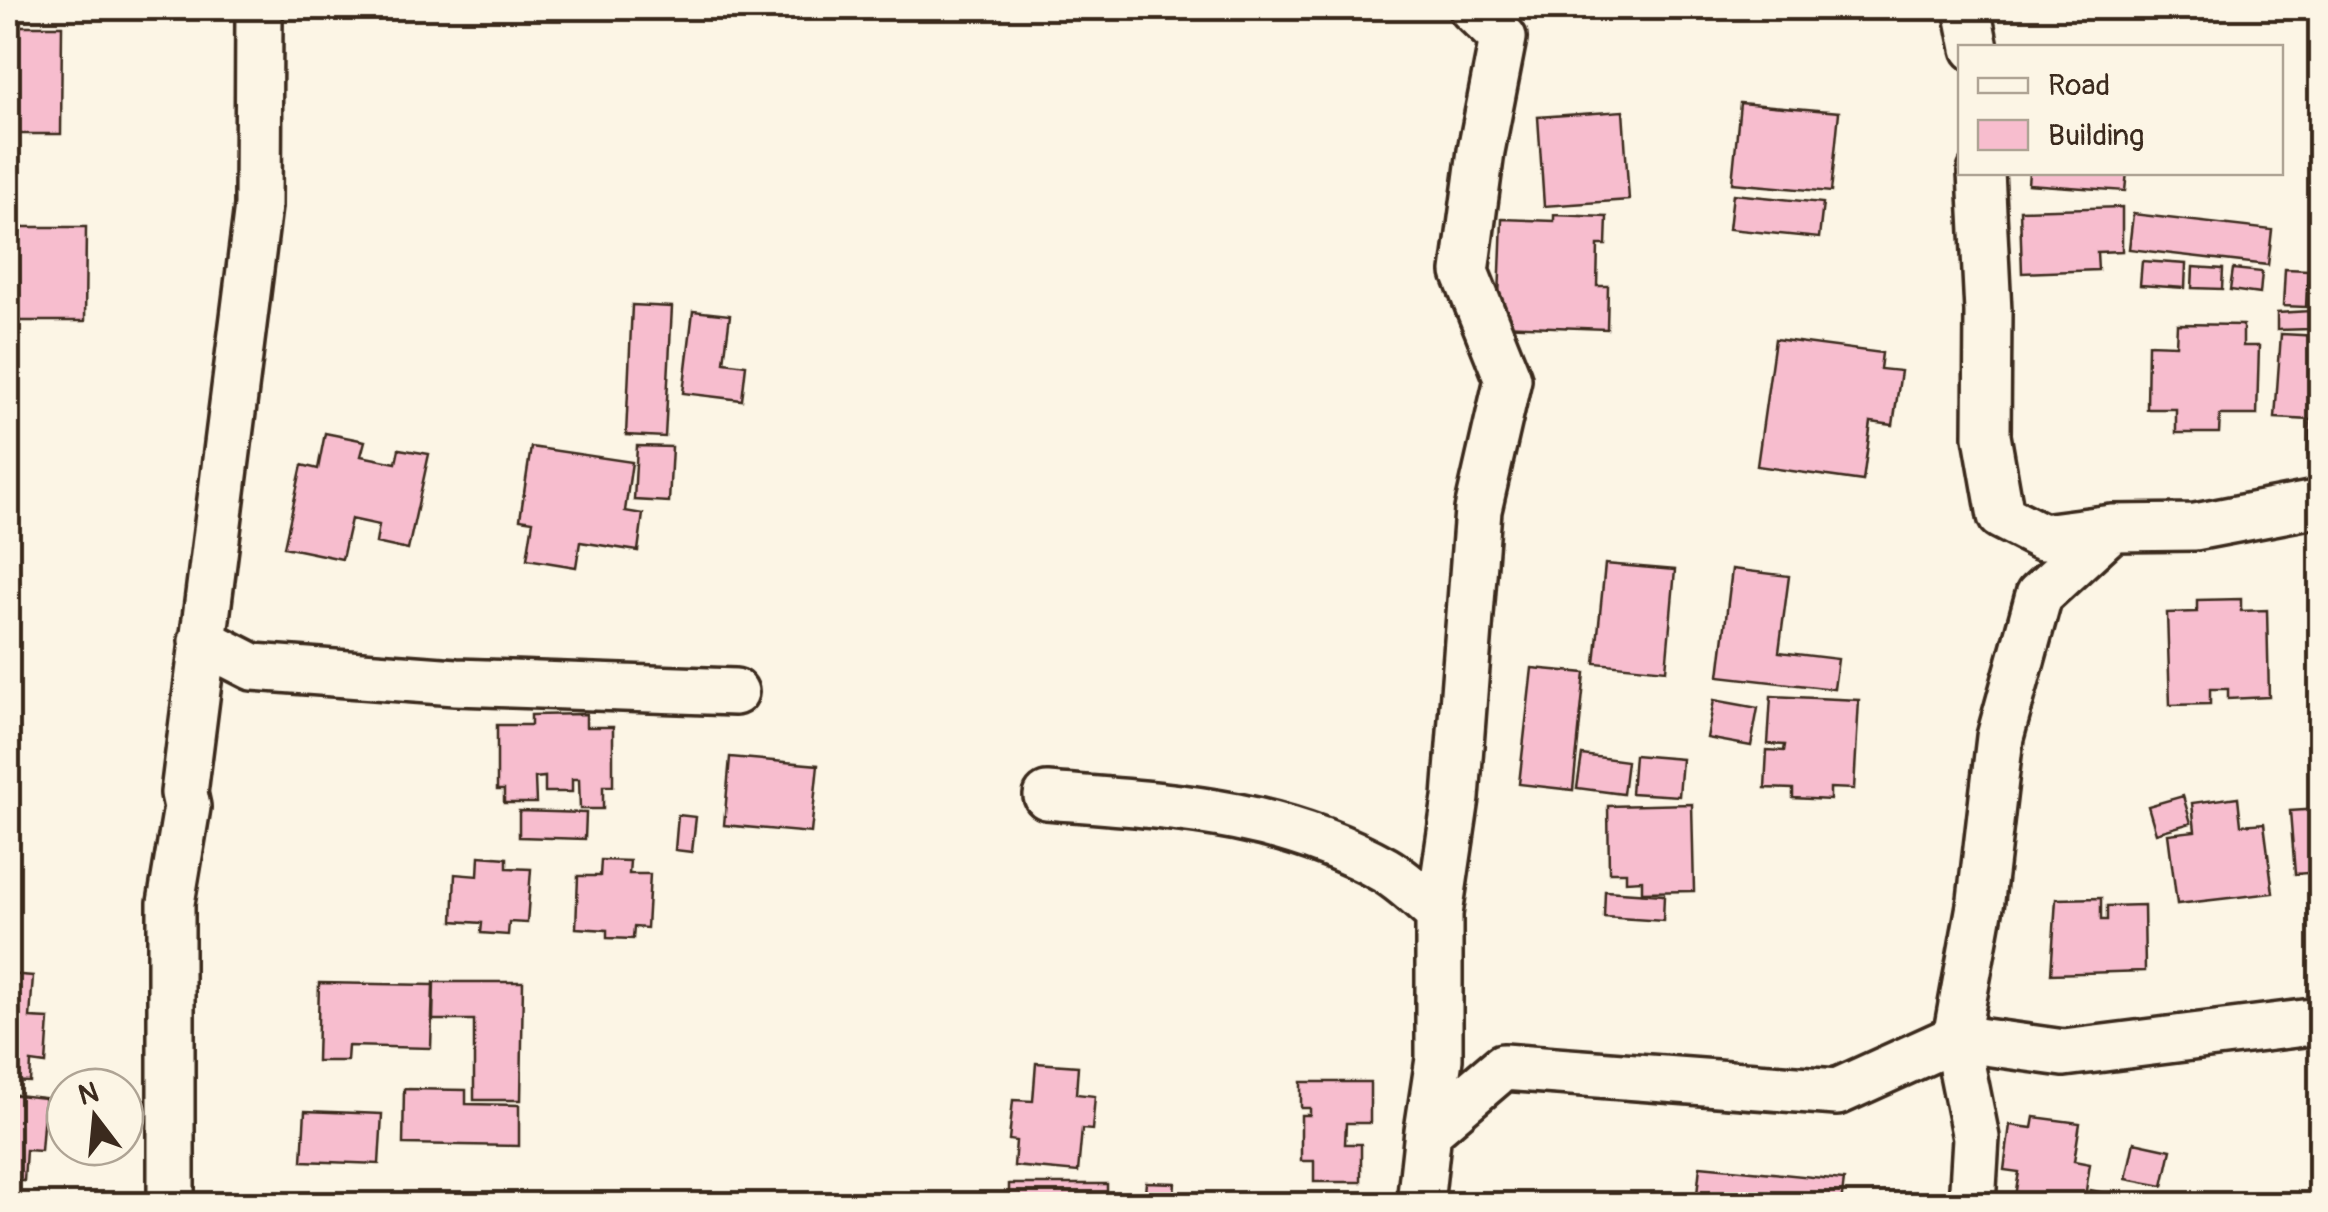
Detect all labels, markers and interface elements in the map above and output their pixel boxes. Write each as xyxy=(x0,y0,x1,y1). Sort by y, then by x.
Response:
legend xyxy=(1958,45,2283,175)
text: Road xyxy=(2048,67,2110,104)
text: Building xyxy=(2048,117,2144,154)
north arrow xyxy=(45,1067,145,1167)
text: N xyxy=(75,1075,102,1114)

